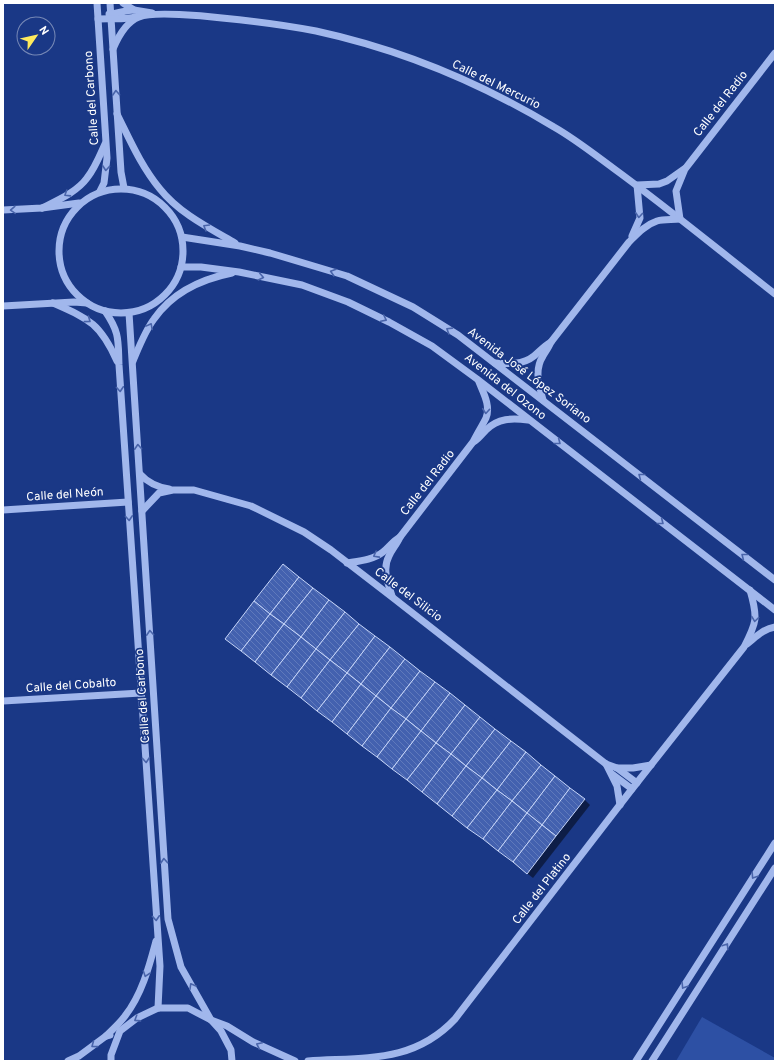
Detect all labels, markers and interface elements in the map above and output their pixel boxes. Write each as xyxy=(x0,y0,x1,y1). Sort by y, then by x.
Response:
north arrow xyxy=(16,16,56,56)
text: N xyxy=(35,24,51,38)
street label: Calle del Carbono xyxy=(81,50,103,146)
street label: Calle del Mercurio xyxy=(449,57,543,113)
street label: Calle del Radio xyxy=(690,67,752,140)
one-way arrow xyxy=(112,90,120,96)
one-way arrow xyxy=(101,165,110,171)
one-way arrow xyxy=(64,189,71,197)
one-way arrow xyxy=(10,205,16,214)
one-way arrow xyxy=(635,212,644,218)
one-way arrow xyxy=(203,224,210,231)
one-way arrow xyxy=(330,268,337,277)
one-way arrow xyxy=(258,272,265,280)
one-way arrow xyxy=(84,315,91,323)
one-way arrow xyxy=(379,315,387,322)
one-way arrow xyxy=(145,323,153,330)
street label: Avenida José López Soriano xyxy=(464,324,594,428)
one-way arrow xyxy=(446,327,453,335)
street label: Avenida del Ozono xyxy=(461,350,549,424)
one-way arrow xyxy=(116,386,125,392)
one-way arrow xyxy=(482,408,491,415)
one-way arrow xyxy=(554,437,561,444)
one-way arrow xyxy=(134,444,142,450)
street label: Calle del Radio xyxy=(397,446,459,519)
one-way arrow xyxy=(639,474,646,481)
street label: Calle del Neón xyxy=(26,484,104,506)
one-way arrow xyxy=(125,515,134,521)
one-way arrow xyxy=(657,517,664,524)
one-way arrow xyxy=(373,551,381,558)
one-way arrow xyxy=(742,554,749,561)
street label: Calle del Silicio xyxy=(371,564,445,626)
one-way arrow xyxy=(751,616,760,623)
one-way arrow xyxy=(145,630,154,636)
street label: Calle del Carbono xyxy=(132,648,154,744)
street label: Calle del Cobalto xyxy=(25,675,117,697)
one-way arrow xyxy=(141,757,150,763)
street label: Calle del Platino xyxy=(509,850,575,928)
one-way arrow xyxy=(160,858,169,864)
one-way arrow xyxy=(751,872,759,879)
one-way arrow xyxy=(152,914,161,921)
one-way arrow xyxy=(721,943,728,950)
one-way arrow xyxy=(142,970,151,977)
one-way arrow xyxy=(682,981,689,988)
one-way arrow xyxy=(189,983,196,990)
one-way arrow xyxy=(134,1014,141,1021)
one-way arrow xyxy=(91,1041,98,1048)
one-way arrow xyxy=(256,1042,263,1050)

